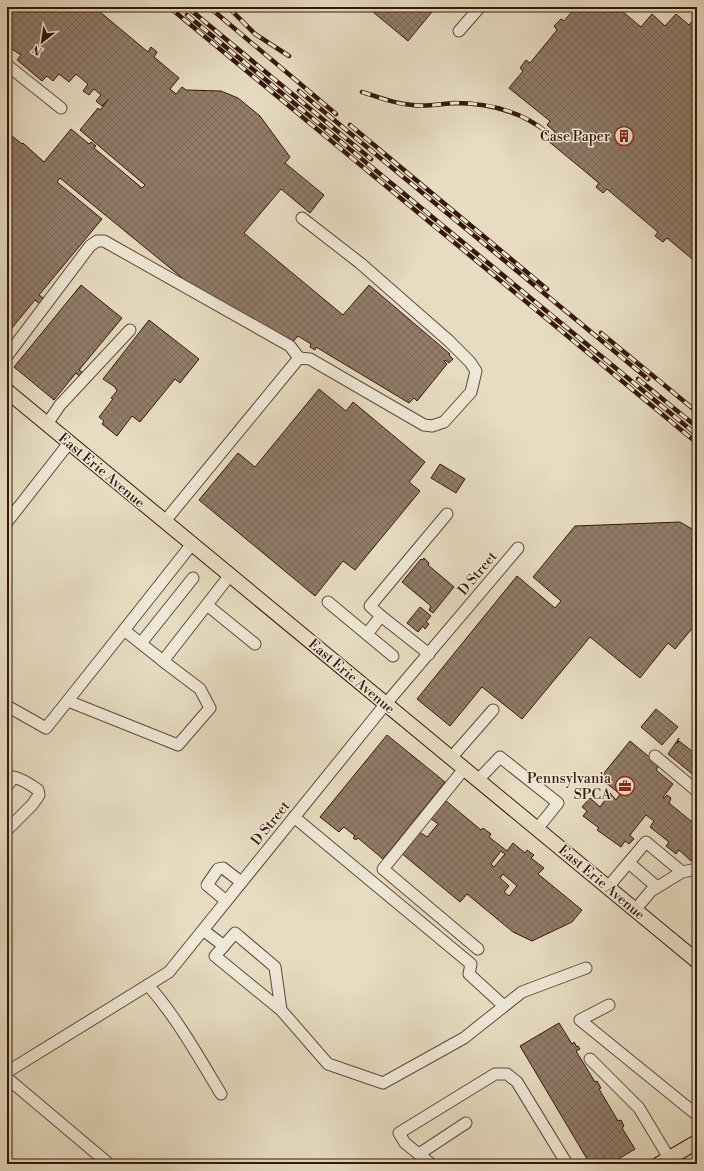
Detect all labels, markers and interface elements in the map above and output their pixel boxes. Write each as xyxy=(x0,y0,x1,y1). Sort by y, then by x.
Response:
north arrow xyxy=(22,22,62,62)
text: N xyxy=(30,41,45,58)
building icon: Case Paper xyxy=(613,125,635,147)
place label: Case Paper xyxy=(540,128,610,146)
street label: East Erie Avenue xyxy=(54,429,148,512)
street label: D Street xyxy=(454,548,501,599)
street label: East Erie Avenue xyxy=(304,635,398,718)
place label: Pennsylvania SPCA xyxy=(527,770,612,804)
office icon: Pennsylvania SPCA xyxy=(614,775,636,797)
street label: D Street xyxy=(247,798,294,849)
street label: East Erie Avenue xyxy=(554,841,648,924)

